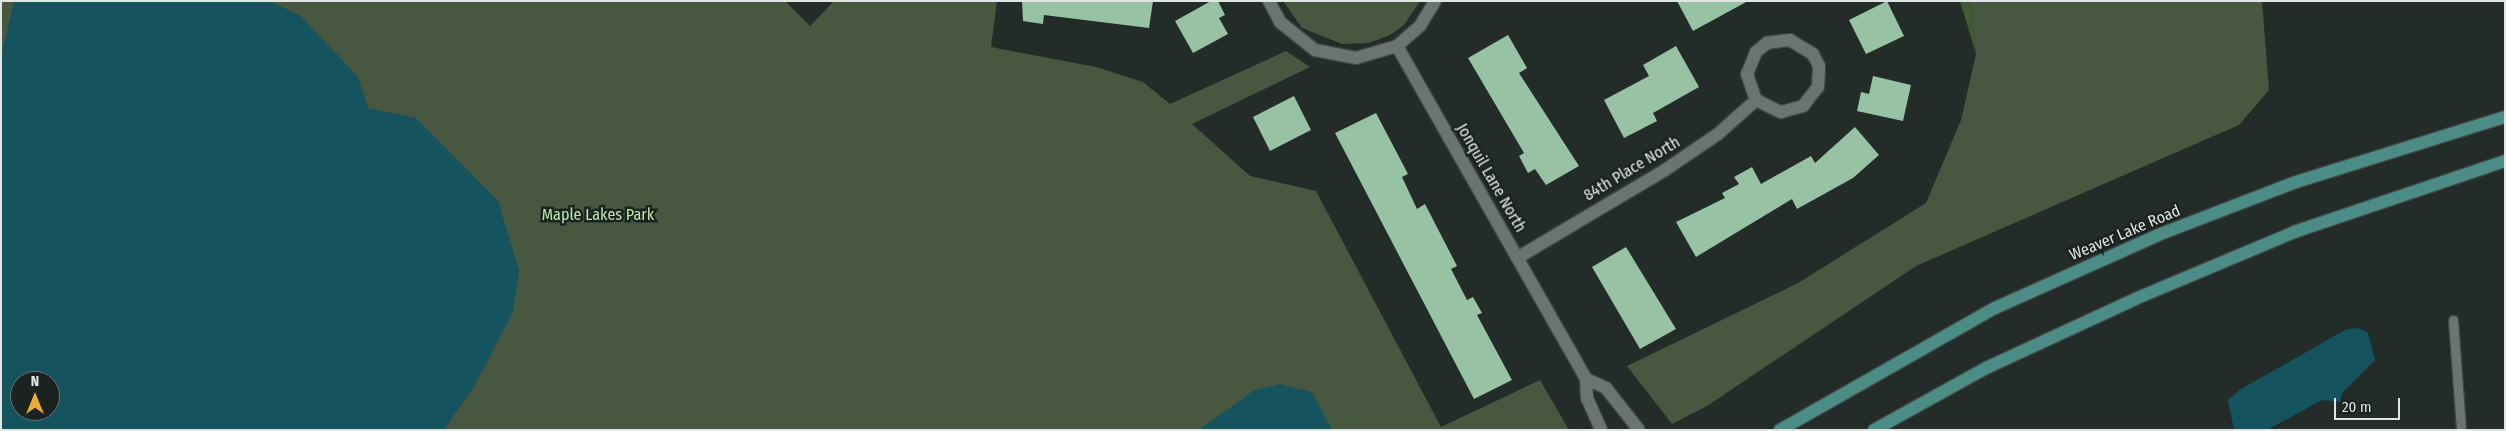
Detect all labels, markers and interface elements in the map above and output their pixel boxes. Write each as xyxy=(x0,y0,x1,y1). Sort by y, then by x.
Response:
street label: Jonquil Lane North xyxy=(1452,120,1530,236)
street label: 84th Place North xyxy=(1580,133,1684,205)
street label: Weaver Lake Road xyxy=(2067,201,2183,265)
park label: Maple Lakes Park xyxy=(542,205,654,225)
north arrow xyxy=(10,371,60,421)
text: N xyxy=(31,373,39,390)
scale bar xyxy=(2336,388,2402,420)
text: 20 m xyxy=(2342,398,2372,416)

